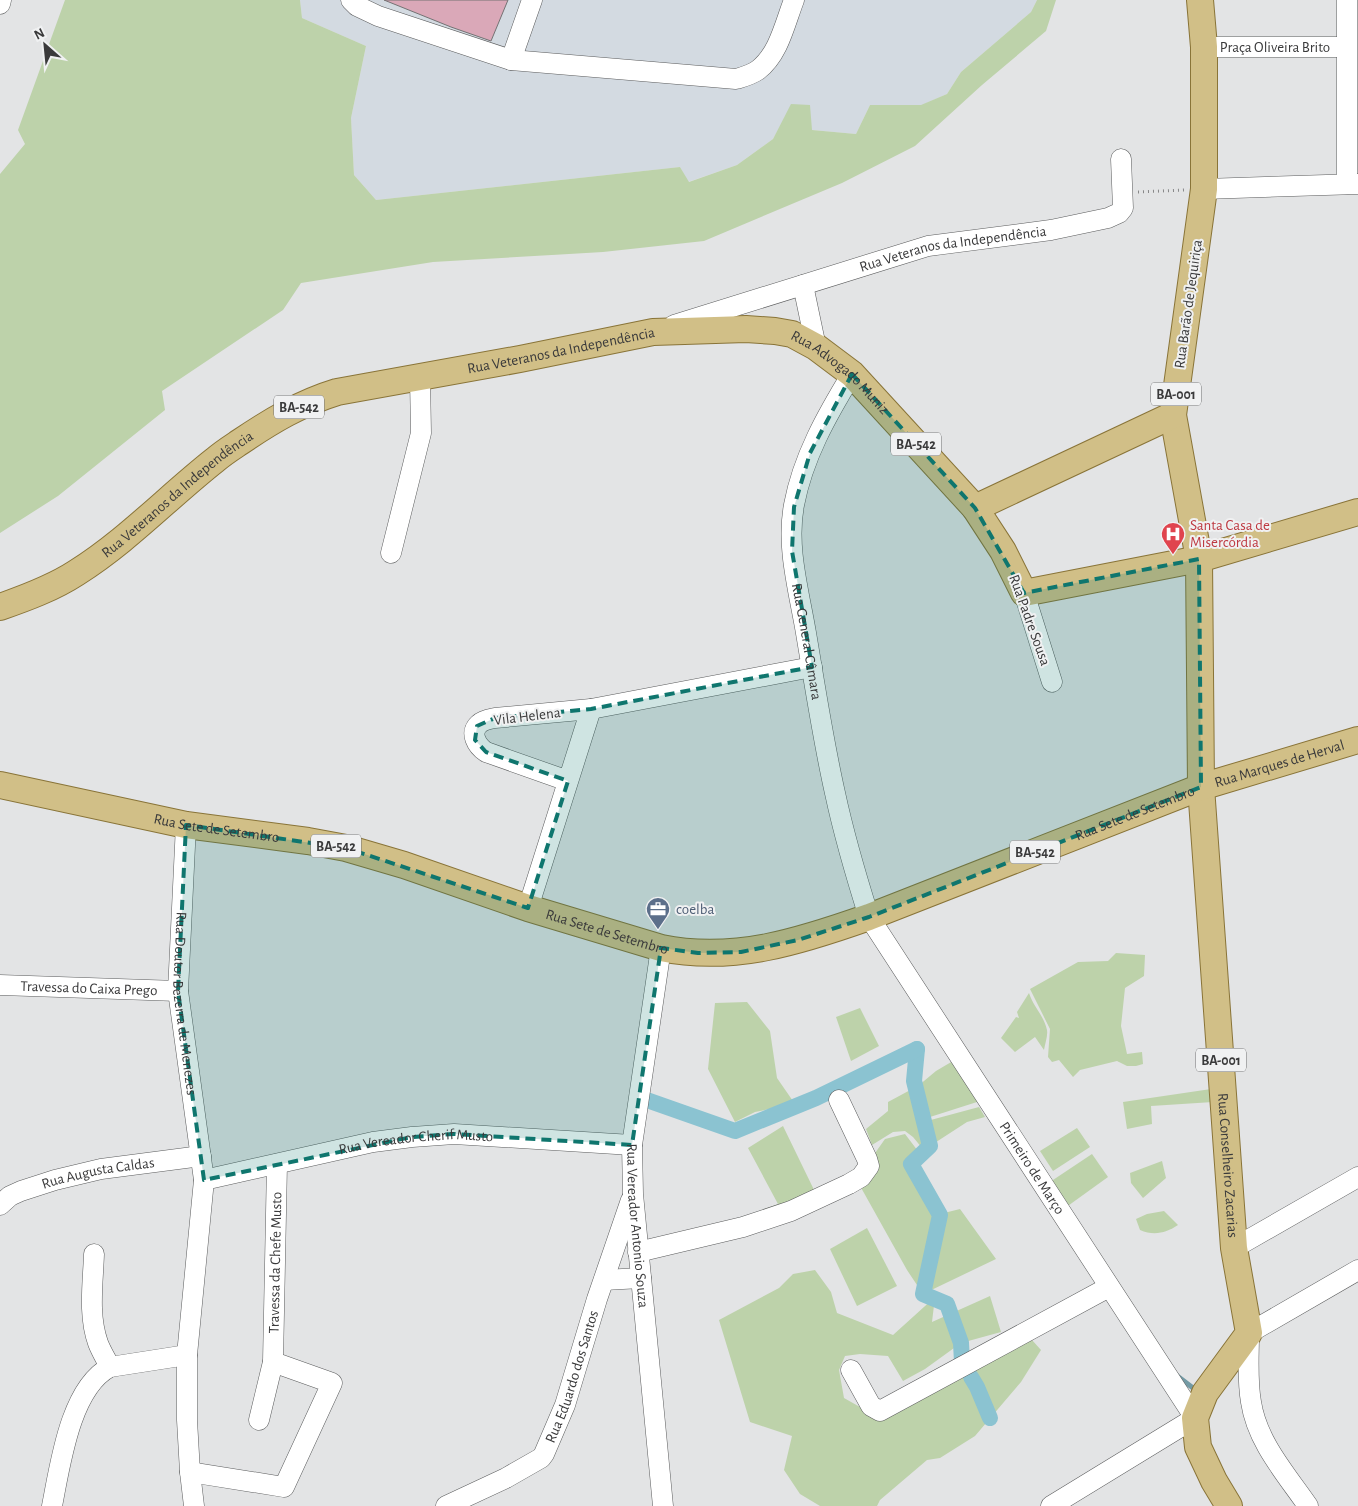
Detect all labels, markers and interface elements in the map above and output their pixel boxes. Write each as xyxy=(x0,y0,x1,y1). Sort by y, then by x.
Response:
north arrow xyxy=(20,20,70,70)
text: N xyxy=(32,26,47,43)
street label: Praça Oliveira Brito xyxy=(1220,40,1330,55)
street label: Rua Veteranos da Independência xyxy=(858,224,1047,275)
street label: Rua Barão de Jequiriça xyxy=(1172,239,1205,369)
street label: Rua Veteranos da Independência xyxy=(466,325,656,376)
street label: Rua Advogado Muniz xyxy=(788,328,892,417)
road number: BA-001 xyxy=(1151,382,1201,406)
road number: BA-542 xyxy=(274,396,324,418)
street label: Rua Veteranos da Independência xyxy=(99,428,256,561)
road number: BA-542 xyxy=(891,432,941,456)
place label: Santa Casa de Misercórdia xyxy=(1190,518,1270,550)
hospital icon: Santa Casa de Misercórdia xyxy=(1160,521,1186,555)
street label: Rua Padre Sousa xyxy=(1006,573,1053,668)
street label: Rua General Câmara xyxy=(789,582,824,701)
street label: Vila Helena xyxy=(493,705,561,728)
street label: Rua Marques de Herval xyxy=(1213,738,1346,790)
street label: Rua Sete de Setembro xyxy=(1073,783,1197,844)
street label: Rua Sete de Setembro xyxy=(152,811,280,845)
road number: BA-542 xyxy=(311,834,361,858)
road number: BA-542 xyxy=(1010,840,1060,864)
office icon: coelba xyxy=(645,896,671,930)
place label: coelba xyxy=(676,902,714,917)
street label: Rua Sete de Setembro xyxy=(544,907,669,957)
street label: Rua Doutor Bezerra de Menezes xyxy=(170,911,199,1096)
street label: Travessa do Caixa Prego xyxy=(20,979,158,998)
road number: BA-001 xyxy=(1196,1048,1246,1072)
street label: Rua Conselheiro Zacarias xyxy=(1215,1093,1240,1238)
street label: Primeiro de Março xyxy=(996,1119,1067,1217)
street label: Rua Vereador Cherif Musto xyxy=(337,1127,494,1157)
street label: Rua Vereador Antonio Souza xyxy=(624,1143,651,1309)
street label: Rua Augusta Caldas xyxy=(40,1155,155,1192)
street label: Travessa da Chefe Musto xyxy=(267,1192,284,1334)
street label: Rua Eduardo dos Santos xyxy=(543,1309,601,1445)

